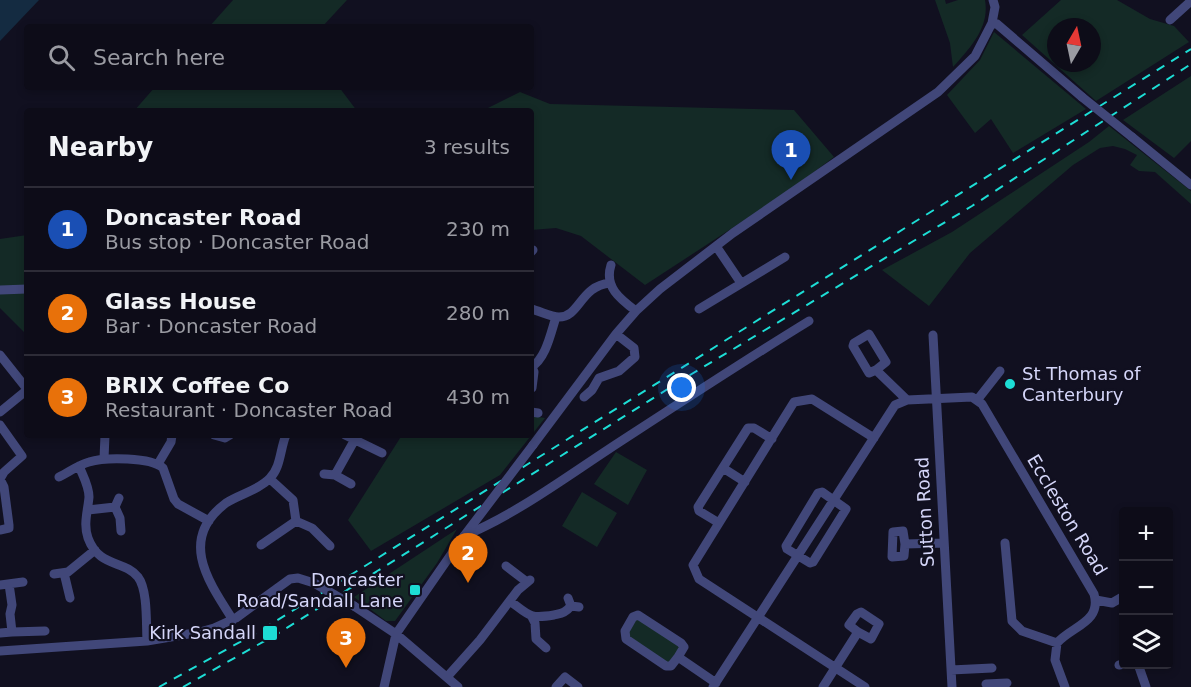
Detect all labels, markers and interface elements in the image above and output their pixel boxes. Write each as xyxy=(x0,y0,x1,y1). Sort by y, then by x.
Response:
north arrow xyxy=(1047,18,1101,72)
search box xyxy=(24,24,534,90)
icon: search xyxy=(45,41,78,74)
text: Search here xyxy=(93,45,225,70)
pin: 1 xyxy=(772,130,810,180)
text: Nearby xyxy=(48,132,153,162)
text: 3 results xyxy=(424,135,510,159)
text: Doncaster Road xyxy=(105,205,302,230)
text: 1 xyxy=(61,217,74,241)
text: 230 m xyxy=(446,217,510,241)
text: Bus stop · Doncaster Road xyxy=(105,230,369,254)
text: Glass House xyxy=(105,289,257,314)
text: 2 xyxy=(61,301,74,325)
text: 280 m xyxy=(446,301,510,325)
text: Bar · Doncaster Road xyxy=(105,314,317,338)
place label: St Thomas of Canterbury xyxy=(1022,363,1141,405)
text: BRIX Coffee Co xyxy=(105,373,289,398)
your location xyxy=(667,373,696,402)
marker: St Thomas of Canterbury xyxy=(1003,377,1017,391)
text: 3 xyxy=(61,385,74,409)
text: 430 m xyxy=(446,385,510,409)
text: Restaurant · Doncaster Road xyxy=(105,398,392,422)
street label: Eccleston Road xyxy=(1023,451,1112,579)
street label: Sutton Road xyxy=(911,456,938,568)
map controls xyxy=(1119,507,1173,669)
button: + xyxy=(1119,507,1173,561)
pin: 2 xyxy=(448,534,488,583)
button: − xyxy=(1119,561,1173,615)
place label: Doncaster Road/Sandall Lane xyxy=(236,569,404,611)
marker: Doncaster Road/Sandall Lane xyxy=(408,583,422,597)
button: layers xyxy=(1119,615,1173,669)
pin: 3 xyxy=(326,618,366,668)
place label: Kirk Sandall xyxy=(149,622,256,643)
marker: Kirk Sandall xyxy=(261,624,279,642)

